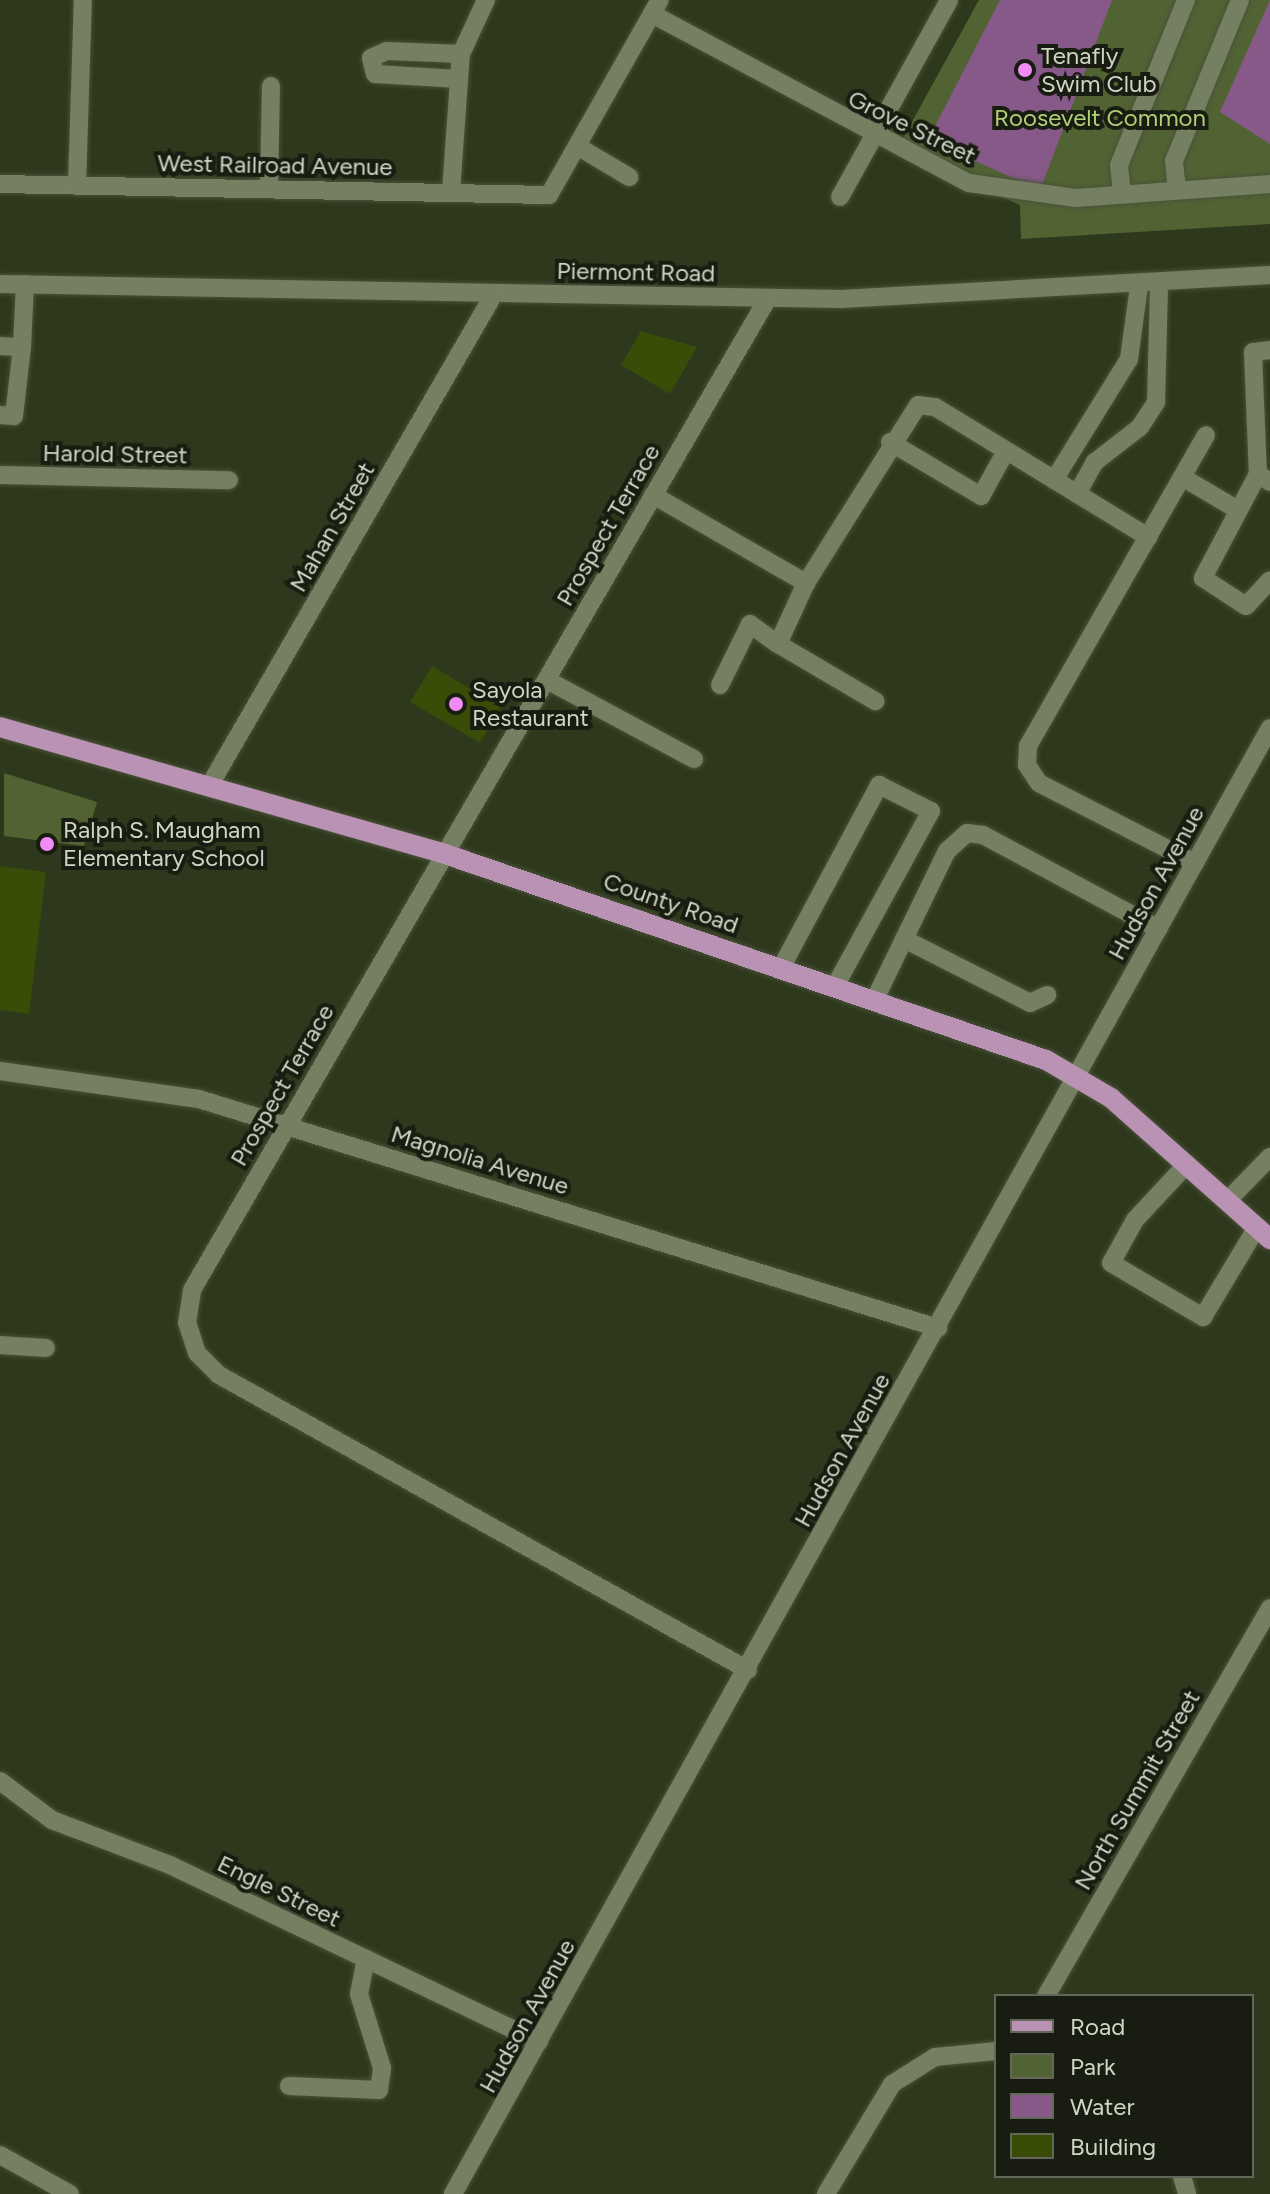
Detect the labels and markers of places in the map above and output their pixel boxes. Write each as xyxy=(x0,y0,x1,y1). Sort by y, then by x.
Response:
place label: Tenafly Swim Club xyxy=(1041,42,1157,98)
marker: Tenafly Swim Club xyxy=(1016,61,1034,79)
place label: Sayola Restaurant xyxy=(472,676,589,732)
marker: Sayola Restaurant xyxy=(447,695,465,713)
place label: Ralph S. Maugham Elementary School xyxy=(63,816,265,872)
marker: Ralph S. Maugham Elementary School xyxy=(38,835,56,853)

